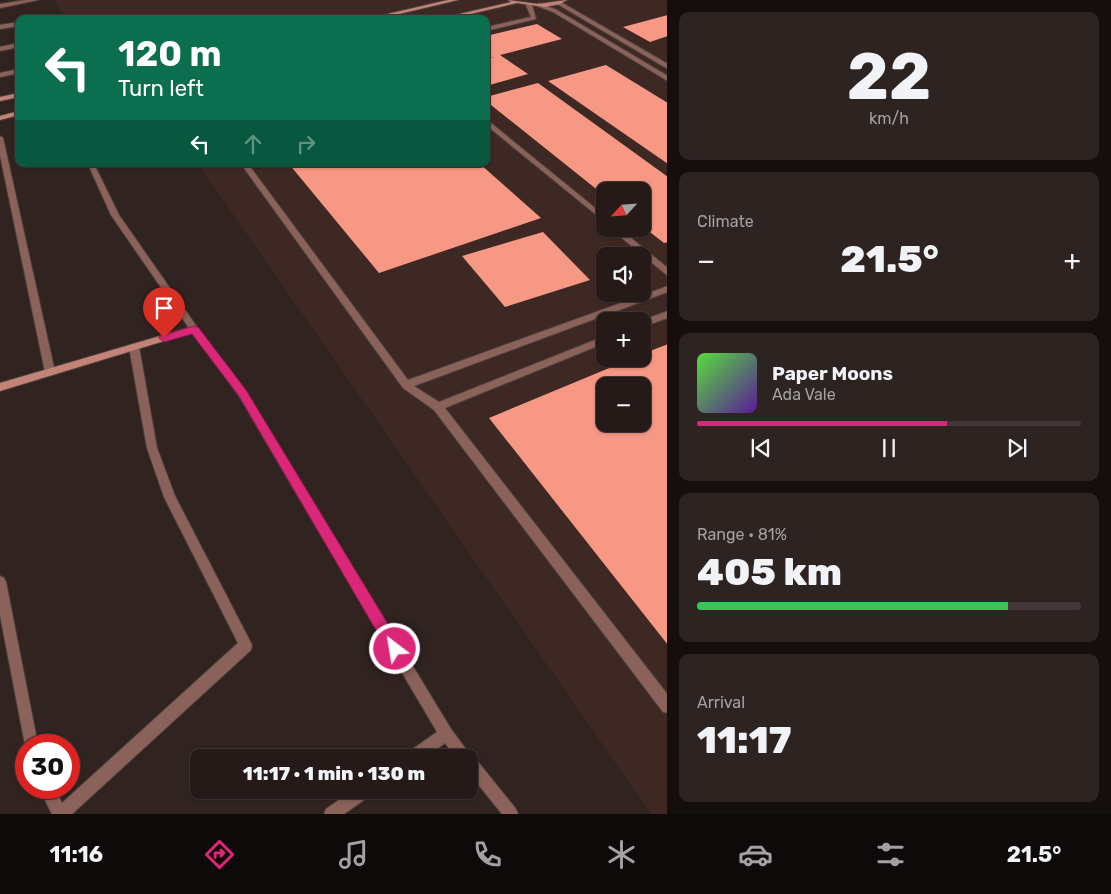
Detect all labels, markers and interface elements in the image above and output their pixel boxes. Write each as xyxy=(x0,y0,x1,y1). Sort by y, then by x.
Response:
text: 120 m xyxy=(118,33,221,75)
icon: left xyxy=(35,35,100,100)
text: 22 xyxy=(847,38,931,115)
text: Turn left xyxy=(118,75,204,102)
text: km/h xyxy=(869,109,909,128)
icon: left xyxy=(186,130,214,158)
icon: ahead xyxy=(239,130,267,158)
icon: right xyxy=(292,130,320,158)
north arrow xyxy=(596,182,651,238)
map controls xyxy=(596,182,651,432)
text: Climate xyxy=(697,212,754,231)
text: 21.5° xyxy=(840,236,939,282)
text: − xyxy=(697,244,715,277)
text: + xyxy=(1064,244,1081,277)
button: sound xyxy=(596,247,651,302)
pin xyxy=(143,287,185,338)
icon: arrive xyxy=(150,294,178,322)
button: + xyxy=(596,312,651,367)
text: Paper Moons xyxy=(772,362,893,385)
button: − xyxy=(596,377,651,432)
text: Ada Vale xyxy=(772,385,836,404)
icon: previous xyxy=(747,434,775,462)
icon: pause xyxy=(875,434,903,462)
icon: next xyxy=(1003,434,1031,462)
text: Range · 81% xyxy=(697,525,787,544)
text: 405 km xyxy=(697,549,842,595)
position arrow xyxy=(368,622,420,674)
text: Arrival xyxy=(697,693,745,712)
text: 11:17 xyxy=(697,717,792,763)
speed limit sign: 30 xyxy=(15,734,80,799)
text: 11:17 · 1 min · 130 m xyxy=(243,762,425,785)
icon: directions xyxy=(202,837,237,872)
icon: music xyxy=(336,837,371,872)
icon: phone xyxy=(470,837,505,872)
icon: climate xyxy=(604,837,639,872)
icon: car xyxy=(738,837,773,872)
icon: filters xyxy=(873,837,908,872)
text: 11:16 xyxy=(50,841,103,868)
text: 21.5° xyxy=(1007,841,1061,868)

